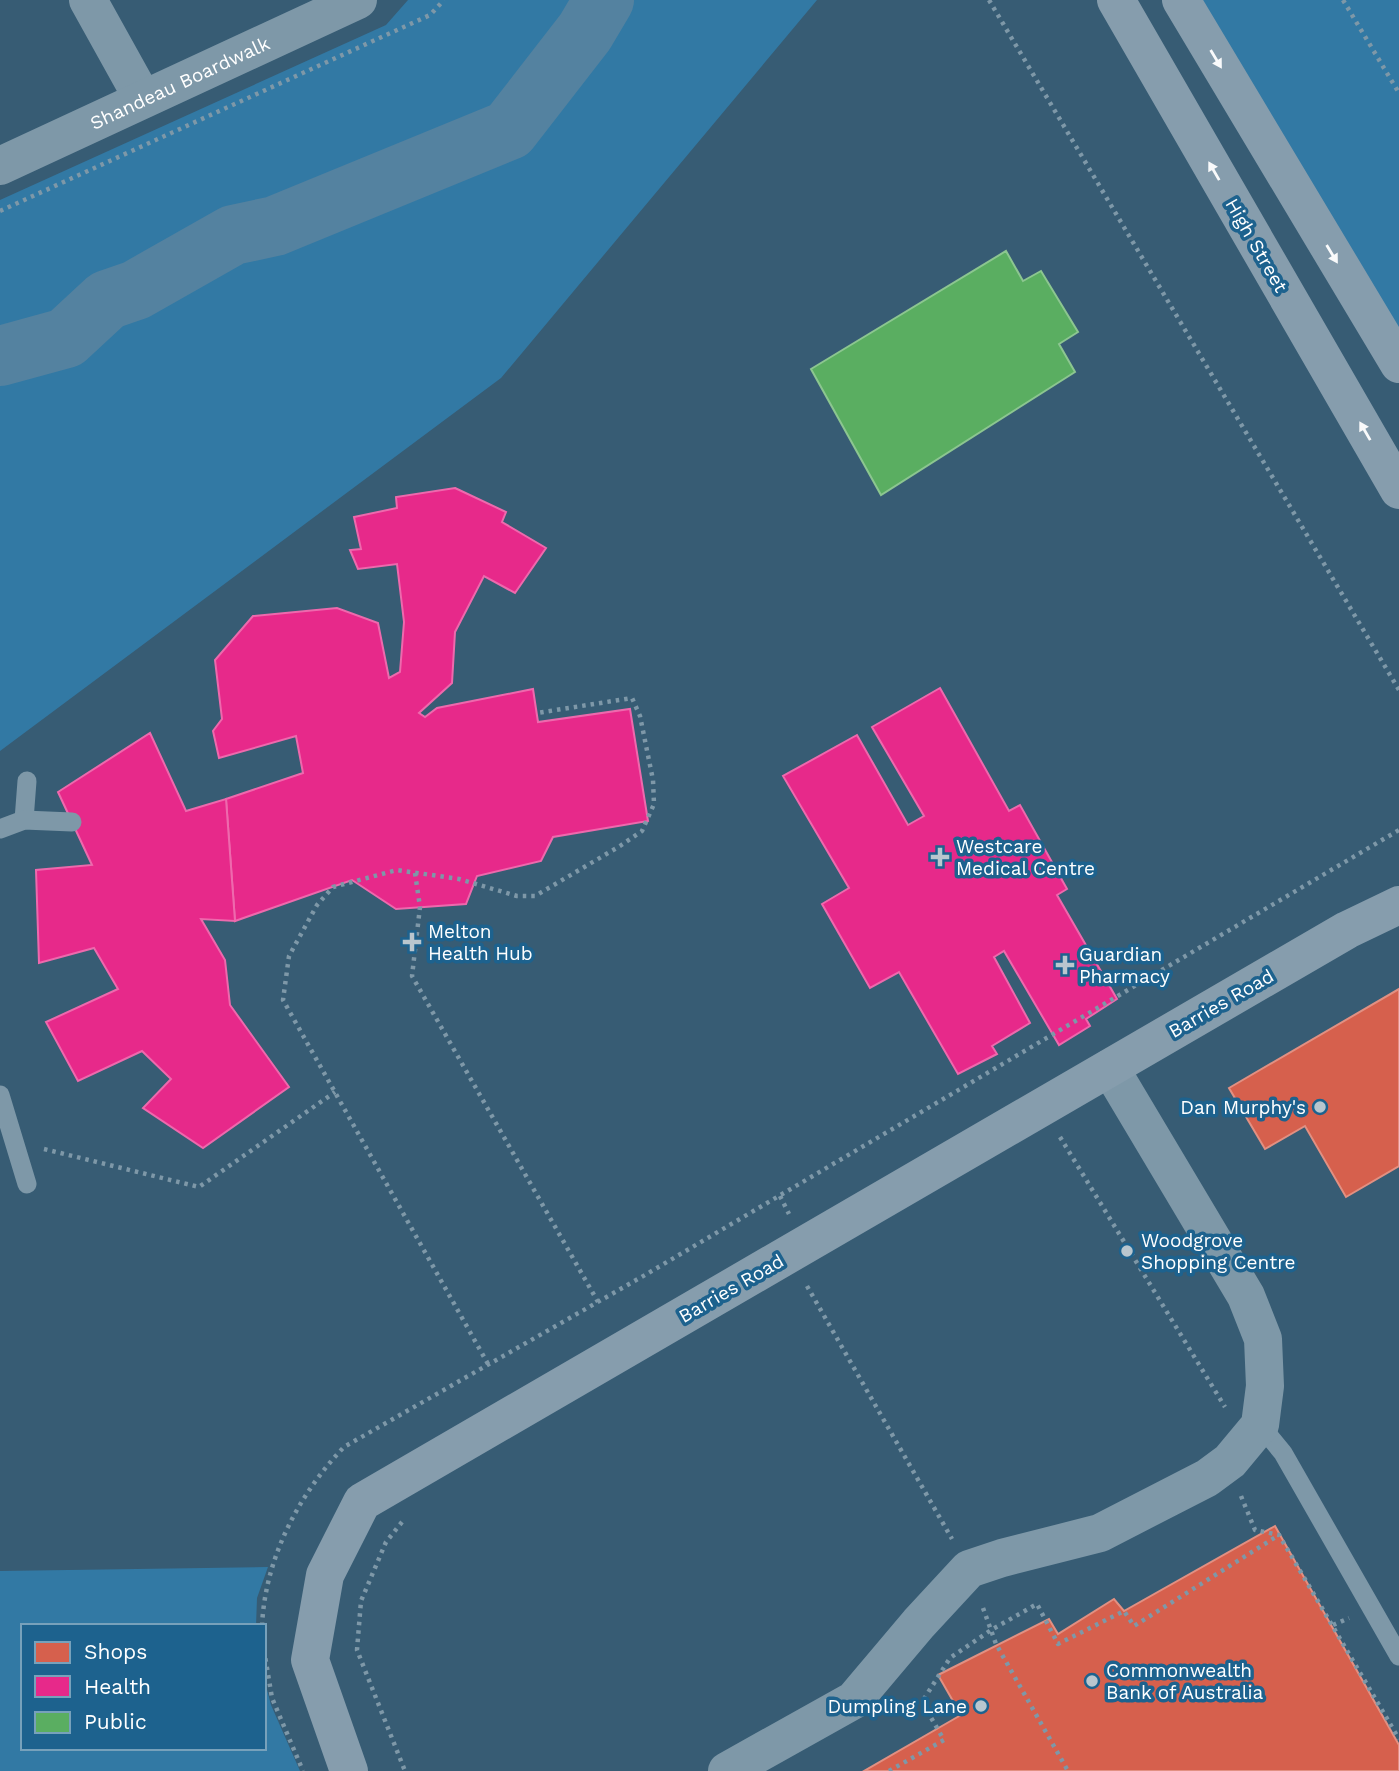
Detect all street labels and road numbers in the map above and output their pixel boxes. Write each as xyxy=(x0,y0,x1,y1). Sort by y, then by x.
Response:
street label: Shandeau Boardwalk xyxy=(86,32,274,135)
street label: High Street xyxy=(1220,194,1293,296)
street label: Barries Road xyxy=(1165,964,1278,1043)
street label: Barries Road xyxy=(675,1249,788,1328)

